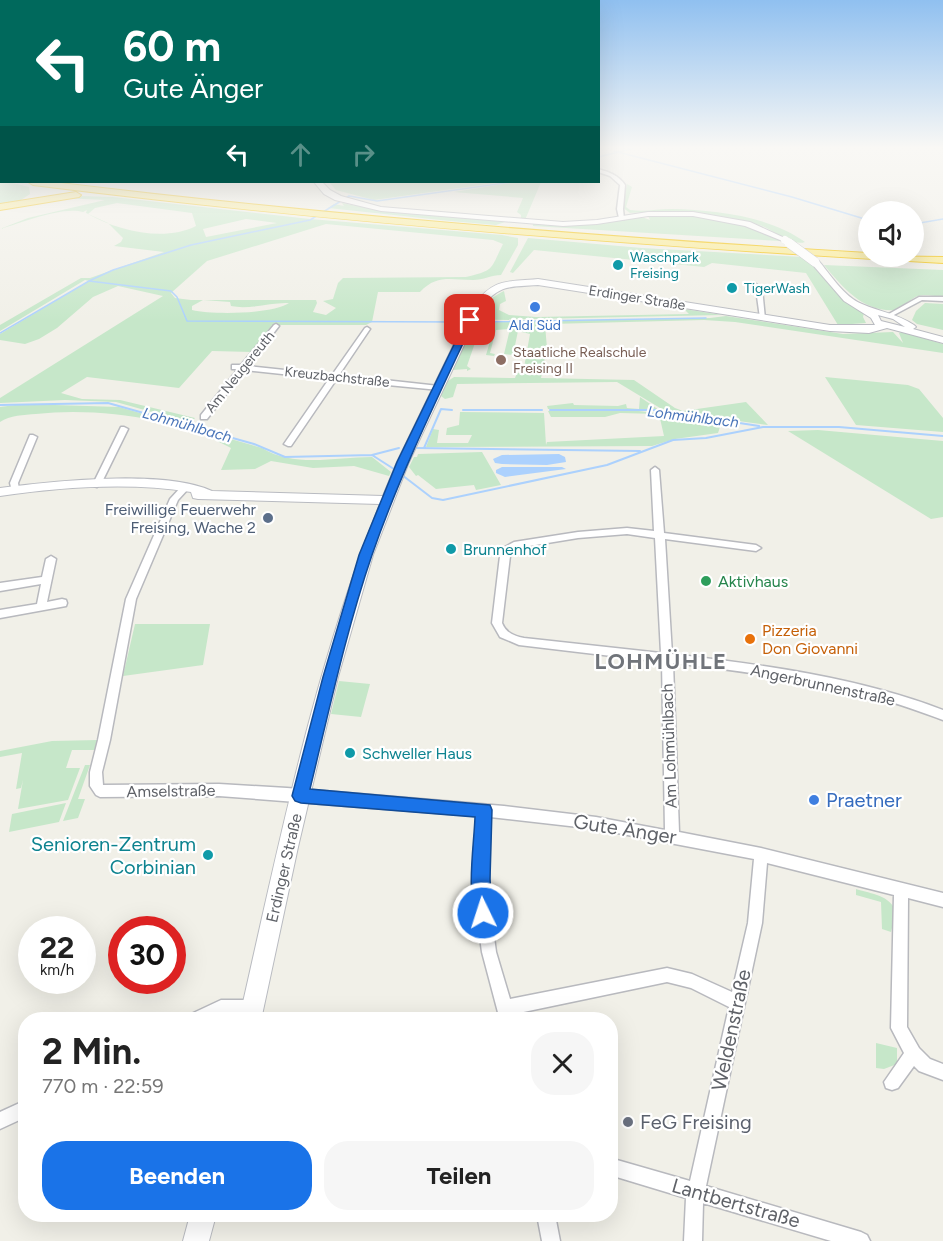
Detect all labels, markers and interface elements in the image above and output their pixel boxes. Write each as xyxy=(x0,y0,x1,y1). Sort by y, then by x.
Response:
text: 60 m xyxy=(123,21,221,72)
icon: left xyxy=(24,24,102,102)
text: Gute Änger xyxy=(123,72,263,105)
icon: left xyxy=(221,138,254,171)
icon: ahead xyxy=(284,138,317,171)
icon: right xyxy=(347,138,380,171)
map controls xyxy=(858,201,924,267)
button: sound xyxy=(858,201,924,267)
place label: Waschpark Freising xyxy=(630,249,699,282)
marker: Waschpark Freising xyxy=(611,258,625,272)
place label: TigerWash xyxy=(744,280,810,297)
marker: TigerWash xyxy=(725,281,739,295)
street label: Erdinger Straße xyxy=(587,282,687,314)
pin xyxy=(444,294,495,345)
marker: Aldi Süd xyxy=(528,300,542,314)
icon: arrive xyxy=(453,303,486,336)
place label: Aldi Süd xyxy=(509,317,561,334)
street label: Am Neugereuth xyxy=(202,328,278,416)
place label: Staatliche Realschule Freising II xyxy=(513,344,647,377)
marker: Staatliche Realschule Freising II xyxy=(494,353,508,367)
street label: Kreuzbachstraße xyxy=(284,363,391,391)
water label: Lohmühlbach xyxy=(646,402,740,432)
water label: Lohmühlbach xyxy=(140,404,234,446)
place label: Freiwillige Feuerwehr Freising, Wache 2 xyxy=(105,500,257,537)
marker: Freiwillige Feuerwehr Freising, Wache 2 xyxy=(261,511,275,525)
place label: Brunnenhof xyxy=(463,540,547,559)
marker: Brunnenhof xyxy=(444,542,458,556)
place label: Aktivhaus xyxy=(718,572,788,591)
marker: Aktivhaus xyxy=(699,574,713,588)
place label: Pizzeria Don Giovanni xyxy=(762,621,858,658)
marker: Pizzeria Don Giovanni xyxy=(743,632,757,646)
district label: LOHMÜHLE xyxy=(595,648,727,675)
street label: Angerbrunnenstraße xyxy=(749,660,897,710)
street label: Am Lohmühlbach xyxy=(657,683,681,809)
place label: Schweller Haus xyxy=(362,744,472,763)
marker: Schweller Haus xyxy=(343,746,357,760)
street label: Amselstraße xyxy=(126,781,216,801)
place label: Praetner xyxy=(826,788,902,812)
marker: Praetner xyxy=(807,793,821,807)
street label: Gute Änger xyxy=(572,809,678,849)
street label: Erdinger Straße xyxy=(262,811,306,925)
place label: Senioren-Zentrum Corbinian xyxy=(31,832,196,879)
marker: Senioren-Zentrum Corbinian xyxy=(201,848,215,862)
position arrow xyxy=(451,881,515,945)
speed limit sign: 30 xyxy=(108,916,186,994)
text: 22 xyxy=(40,929,74,966)
text: km/h xyxy=(40,961,74,979)
street label: Weldenstraße xyxy=(706,967,756,1093)
text: 2 Min. xyxy=(42,1030,141,1073)
button: close xyxy=(531,1032,594,1095)
text: 770 m · 22:59 xyxy=(42,1074,163,1098)
place label: FeG Freising xyxy=(640,1110,752,1134)
marker: FeG Freising xyxy=(621,1115,635,1129)
button: Beenden xyxy=(42,1141,312,1210)
button: Teilen xyxy=(324,1141,594,1210)
street label: Lantbertstraße xyxy=(669,1173,803,1233)

